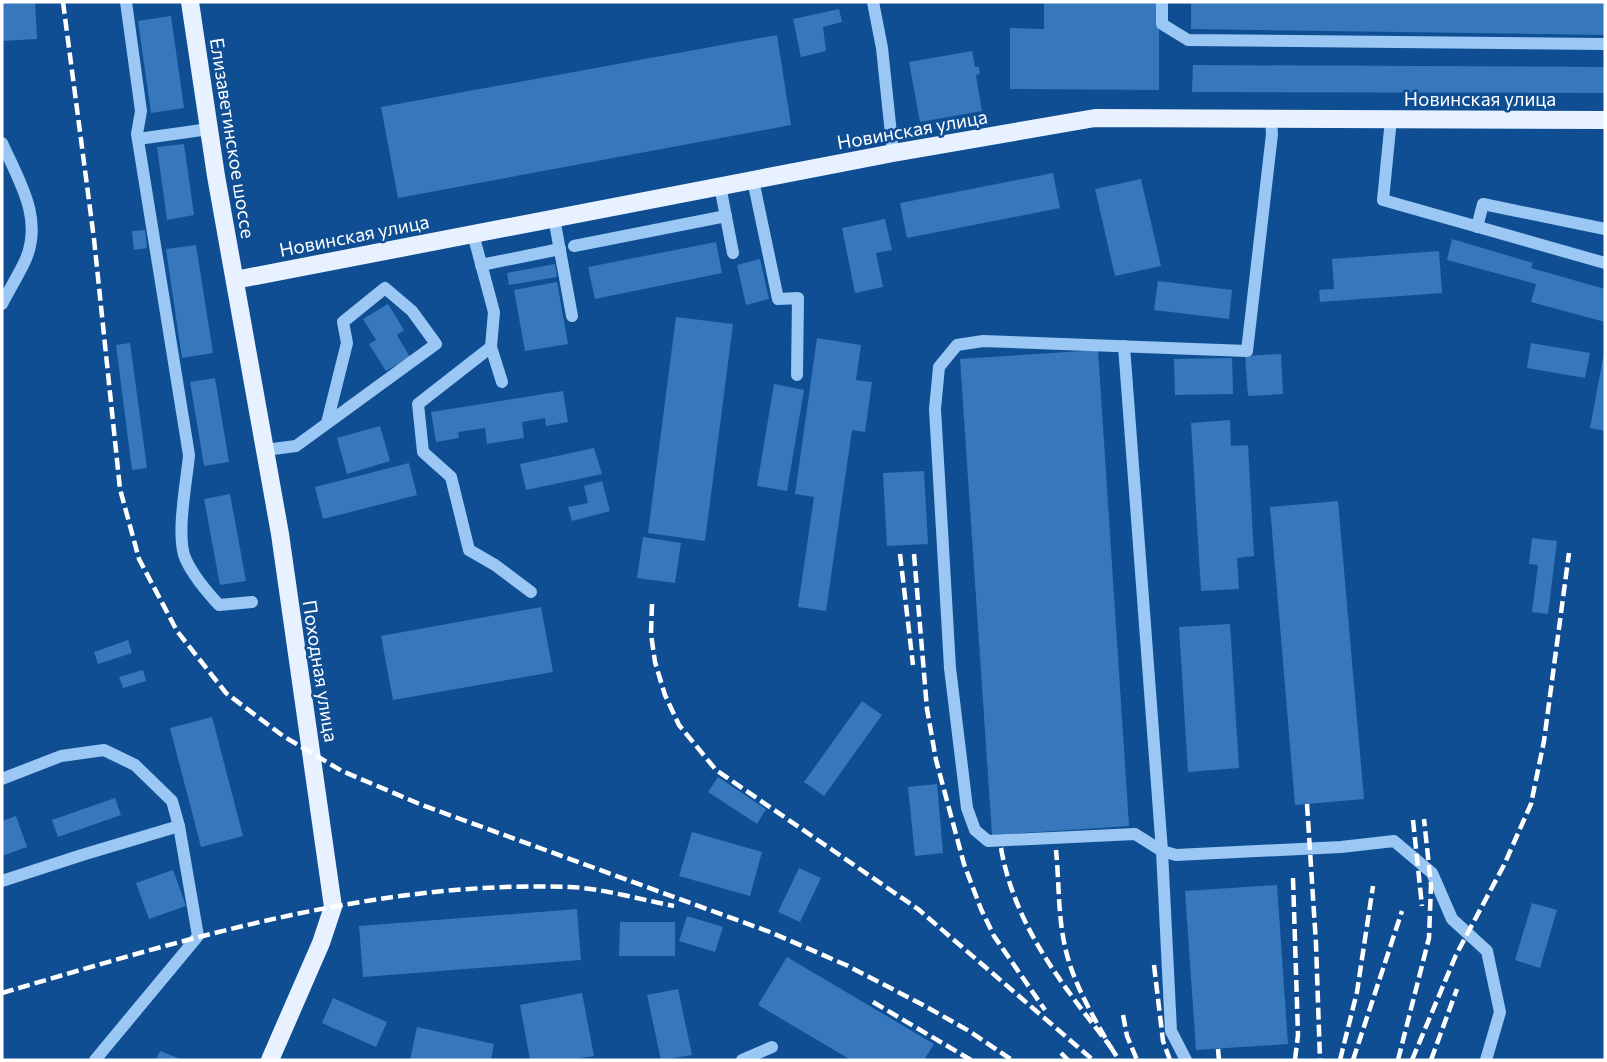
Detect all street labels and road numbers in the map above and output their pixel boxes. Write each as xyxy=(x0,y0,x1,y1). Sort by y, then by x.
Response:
street label: Елизаветинское шоссе xyxy=(206,36,260,240)
street label: Новинская улица xyxy=(1404,87,1556,110)
street label: Новинская улица xyxy=(835,104,989,154)
street label: Новинская улица xyxy=(277,209,431,261)
street label: Походная улица xyxy=(298,598,344,744)

